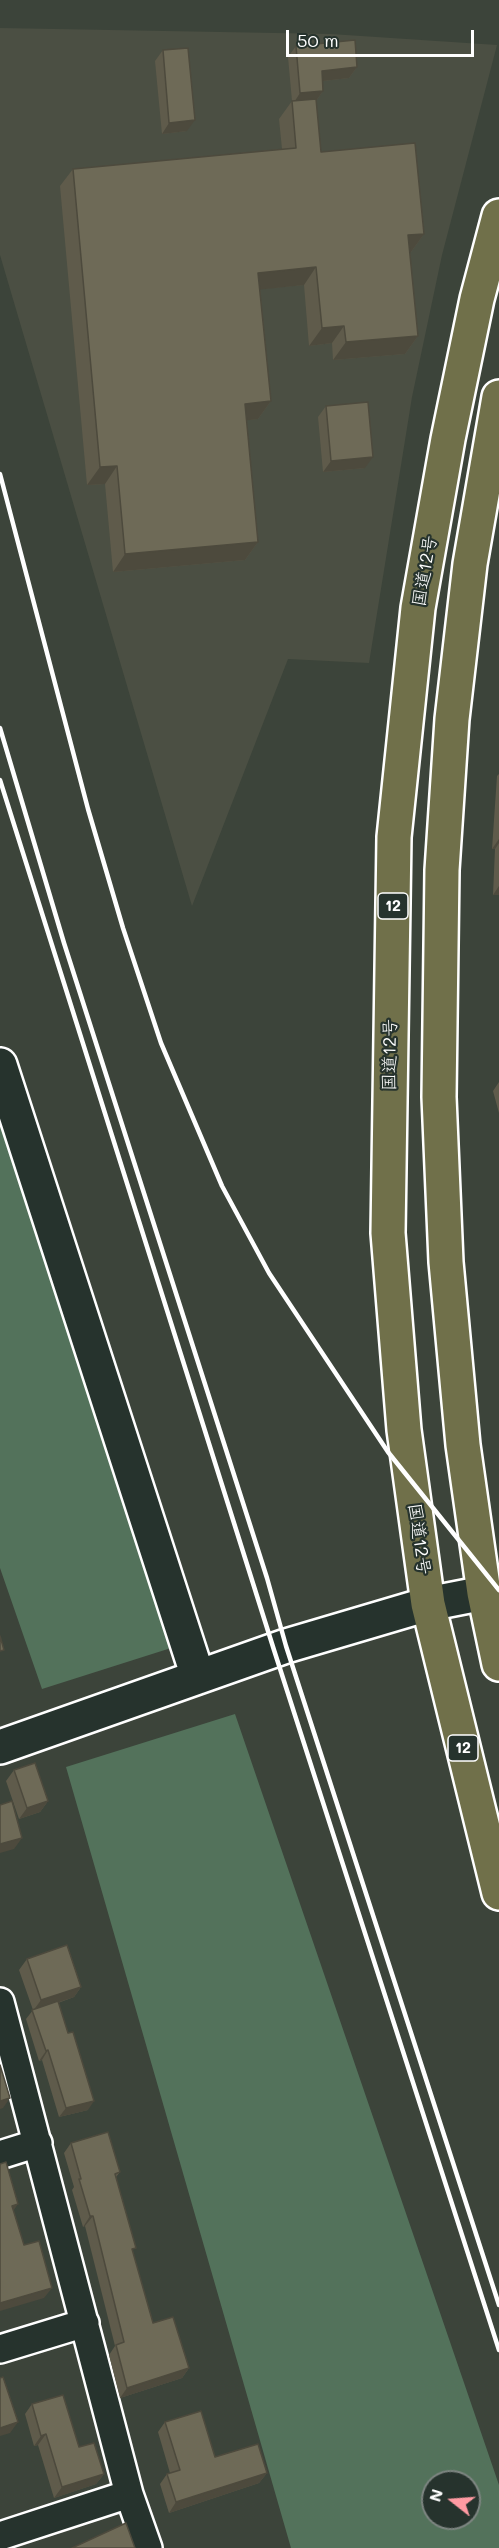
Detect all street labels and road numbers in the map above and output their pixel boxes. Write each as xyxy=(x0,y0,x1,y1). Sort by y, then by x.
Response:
street label: 国道12号 xyxy=(408,534,442,608)
road number: 12 xyxy=(378,893,408,919)
street label: 国道12号 xyxy=(379,1019,401,1091)
street label: 国道12号 xyxy=(403,1502,435,1576)
road number: 12 xyxy=(448,1735,478,1761)

